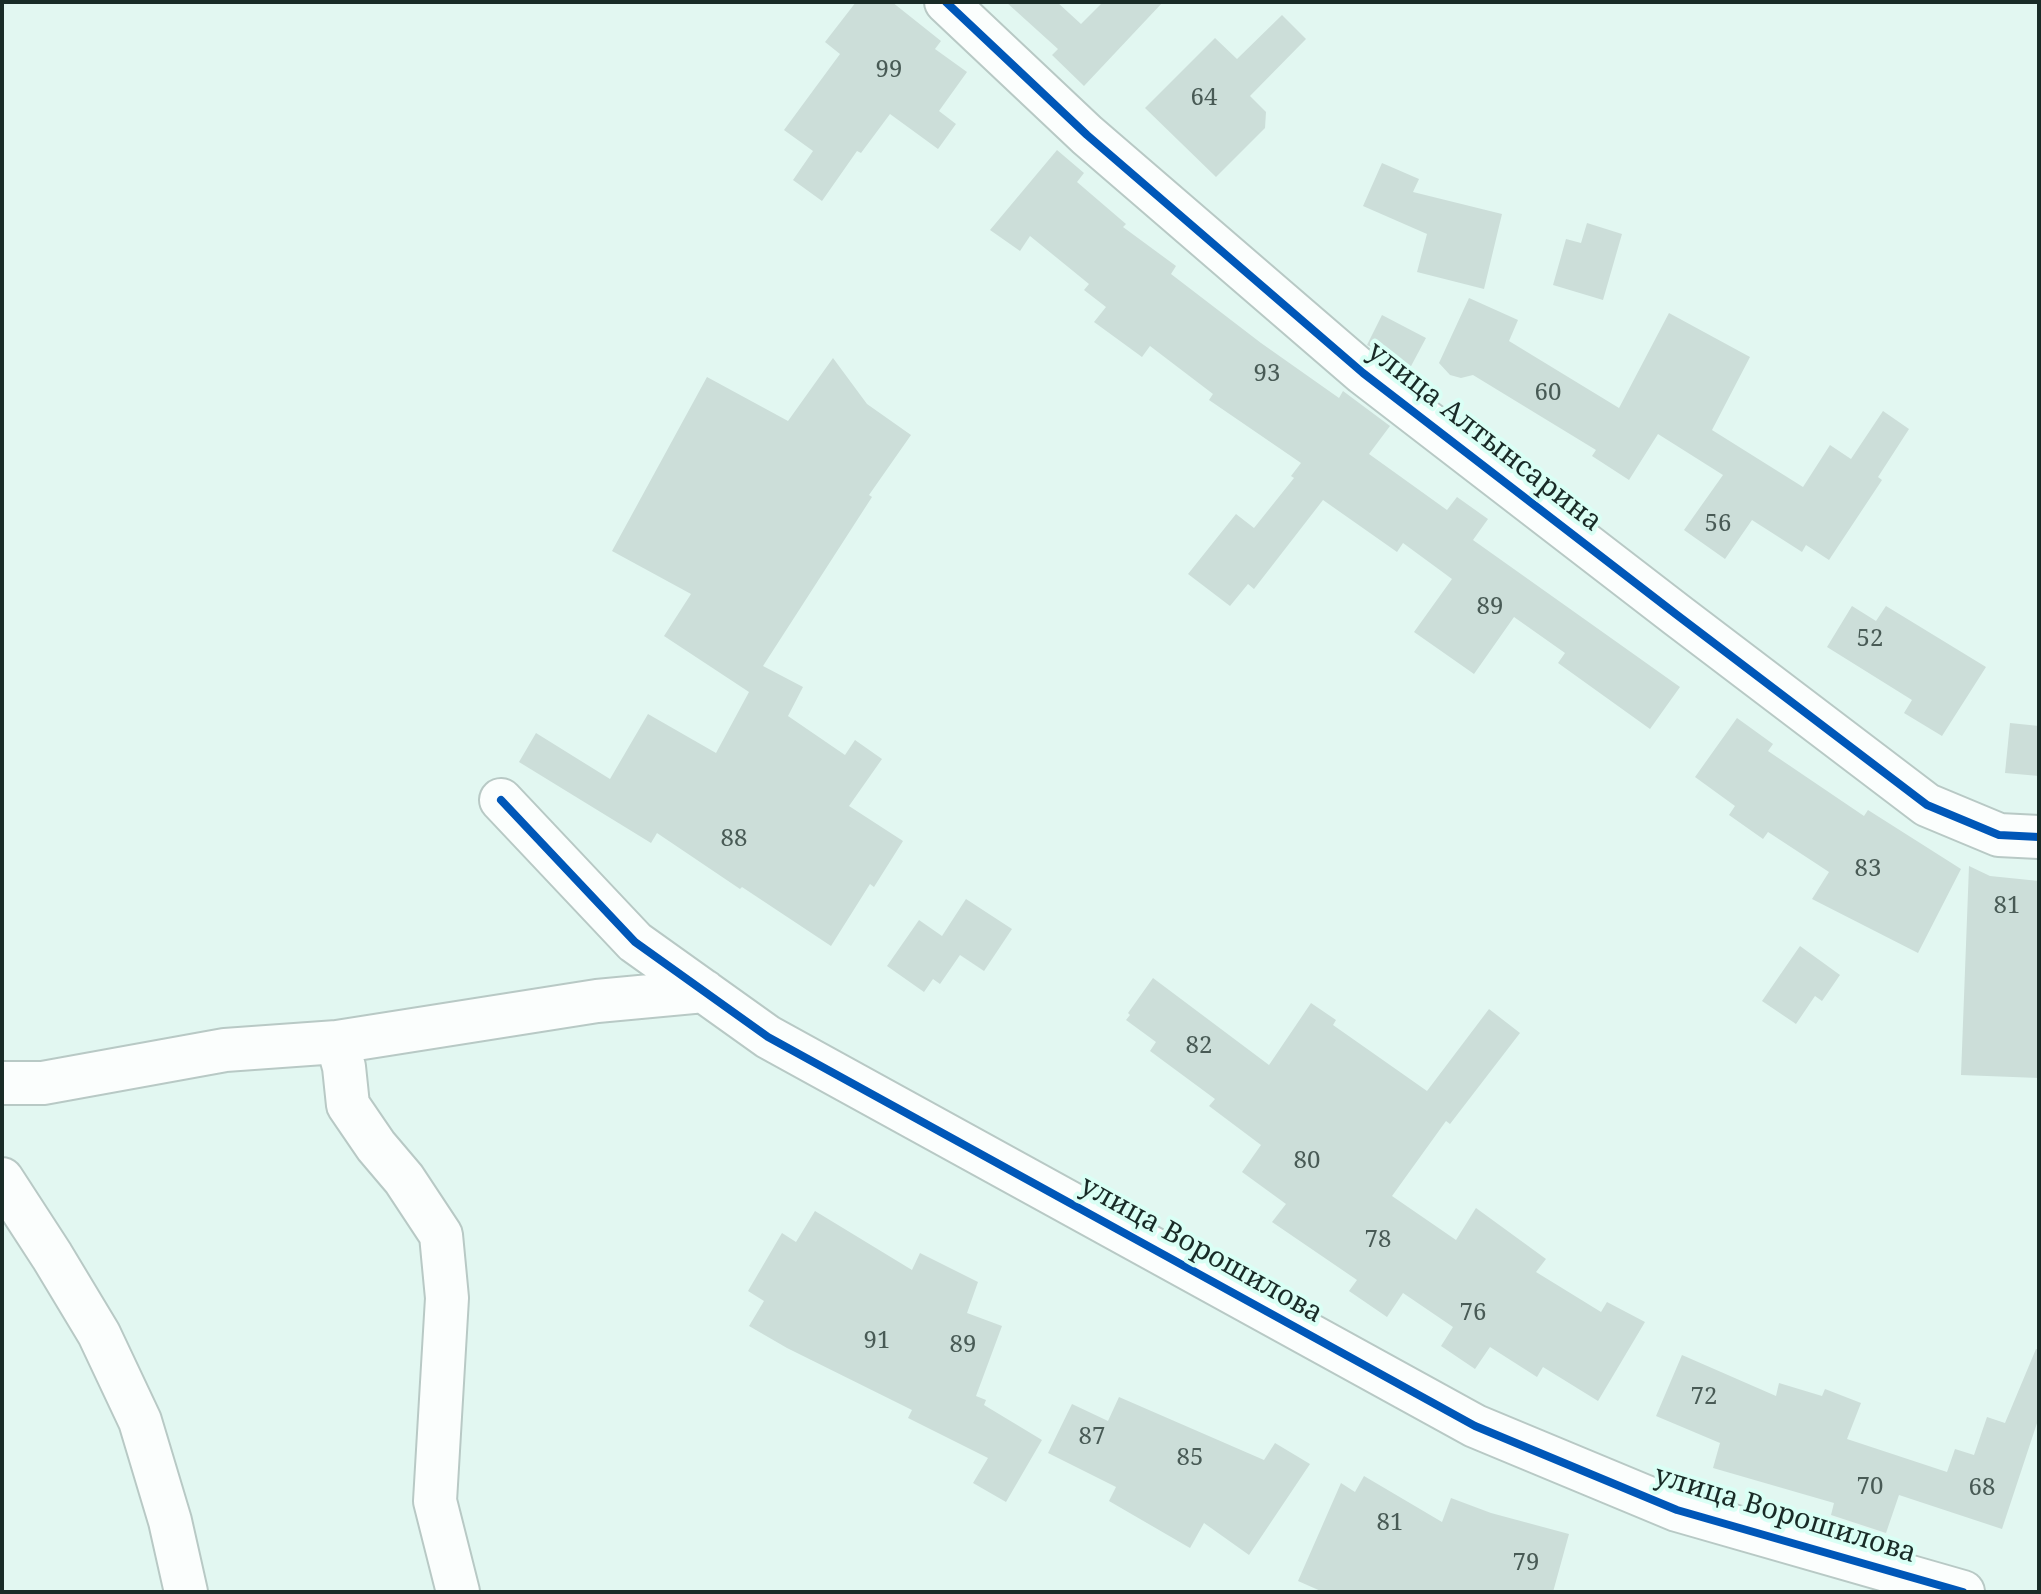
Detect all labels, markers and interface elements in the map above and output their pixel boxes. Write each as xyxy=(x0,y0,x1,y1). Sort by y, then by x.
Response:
house number: 99 xyxy=(876,56,902,84)
house number: 64 xyxy=(1191,84,1217,112)
street label: улица Алтынсарина xyxy=(1360,335,1608,539)
house number: 93 xyxy=(1254,360,1280,388)
house number: 60 xyxy=(1535,379,1561,407)
house number: 56 xyxy=(1705,510,1731,538)
house number: 89 xyxy=(1477,593,1503,621)
house number: 52 xyxy=(1857,625,1883,653)
house number: 88 xyxy=(721,825,747,853)
house number: 83 xyxy=(1855,855,1881,883)
house number: 81 xyxy=(1994,892,2020,920)
house number: 82 xyxy=(1186,1032,1212,1060)
house number: 80 xyxy=(1294,1147,1320,1175)
street label: улица Ворошилова xyxy=(1074,1169,1328,1331)
house number: 78 xyxy=(1365,1226,1391,1254)
house number: 76 xyxy=(1460,1299,1486,1327)
house number: 91 xyxy=(864,1327,890,1355)
house number: 89 xyxy=(950,1331,976,1359)
house number: 72 xyxy=(1691,1383,1717,1411)
house number: 87 xyxy=(1079,1423,1105,1451)
house number: 85 xyxy=(1177,1444,1203,1472)
street label: улица Ворошилова xyxy=(1650,1459,1920,1571)
house number: 70 xyxy=(1857,1473,1883,1501)
house number: 68 xyxy=(1969,1474,1995,1502)
house number: 81 xyxy=(1377,1509,1403,1537)
house number: 79 xyxy=(1513,1549,1539,1577)

